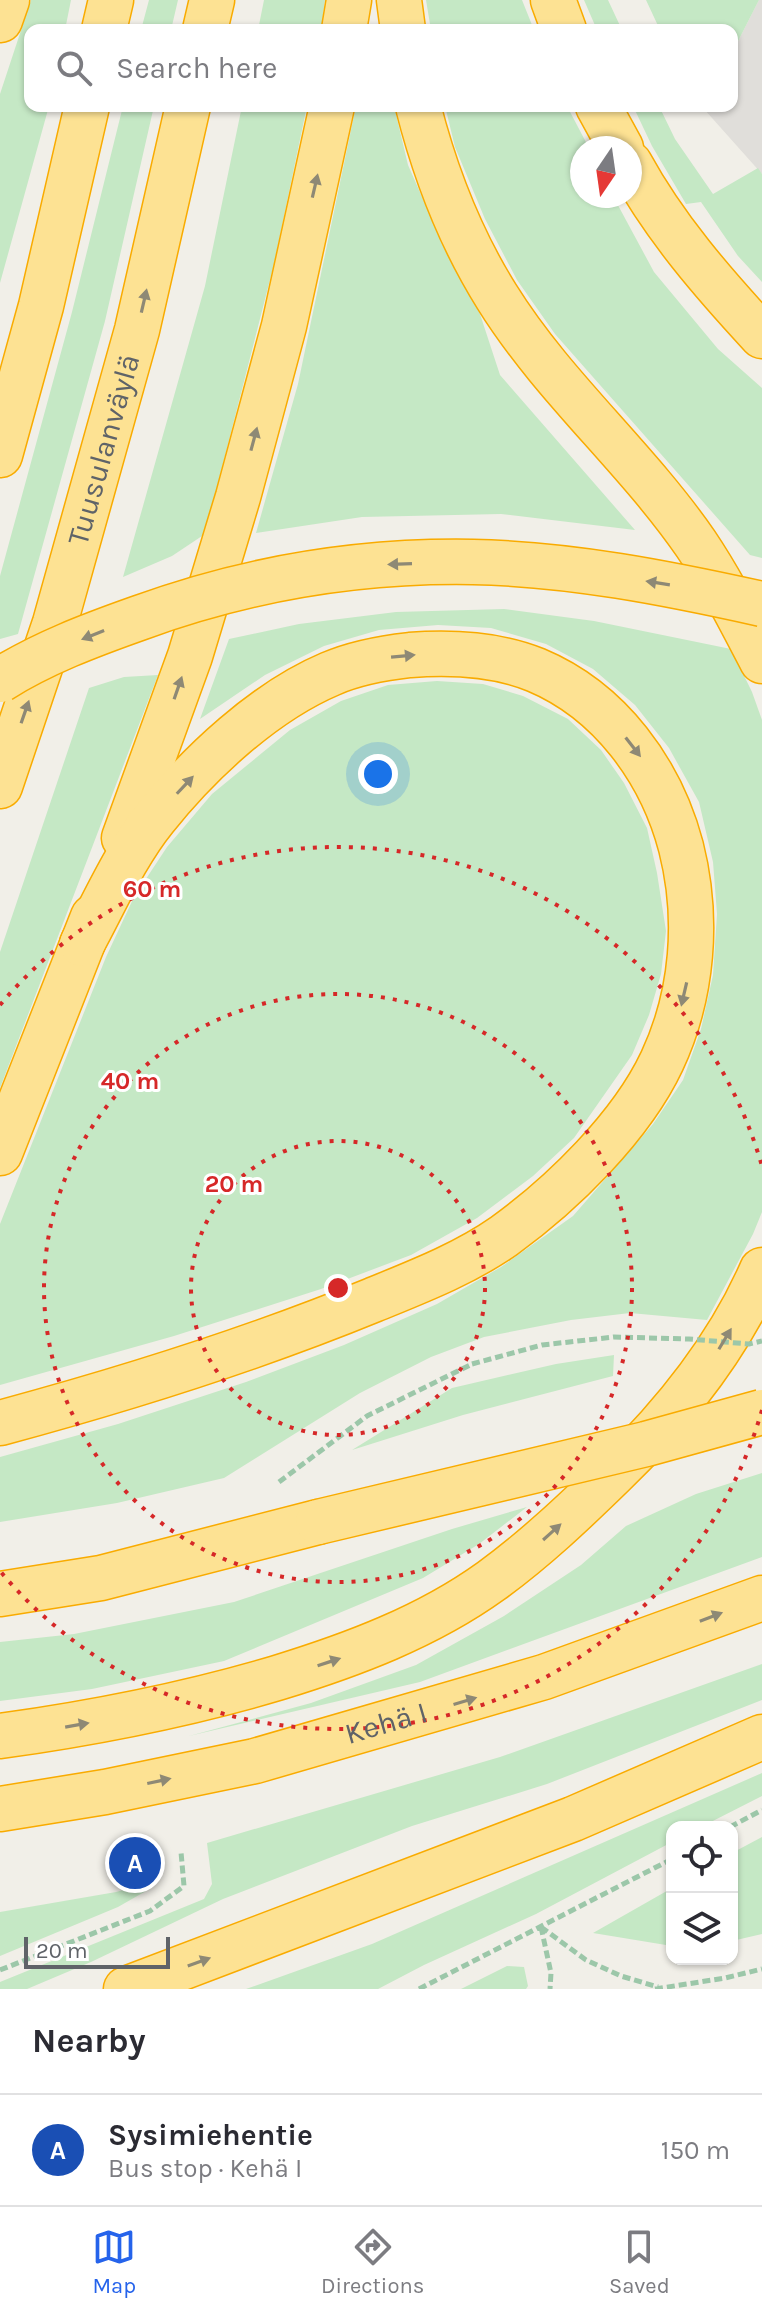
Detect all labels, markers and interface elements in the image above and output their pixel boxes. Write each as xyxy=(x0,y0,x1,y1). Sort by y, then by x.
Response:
search box xyxy=(24,24,738,112)
icon: search xyxy=(52,46,96,90)
text: Search here xyxy=(116,50,277,86)
north arrow xyxy=(570,136,642,208)
one-way arrow xyxy=(309,174,322,199)
one-way arrow xyxy=(138,289,151,314)
street label: Tuusulanväylä xyxy=(60,350,147,549)
one-way arrow xyxy=(248,426,261,450)
one-way arrow xyxy=(387,558,412,571)
one-way arrow xyxy=(645,576,670,589)
one-way arrow xyxy=(81,628,105,641)
one-way arrow xyxy=(391,649,416,662)
one-way arrow xyxy=(173,675,185,699)
one-way arrow xyxy=(19,700,31,724)
one-way arrow xyxy=(624,737,640,757)
your location xyxy=(358,754,398,794)
one-way arrow xyxy=(175,776,193,795)
text: 60 m xyxy=(123,875,181,903)
one-way arrow xyxy=(677,981,690,1006)
text: 40 m xyxy=(101,1067,159,1095)
text: 20 m xyxy=(205,1170,263,1198)
centre of rings xyxy=(324,1274,352,1302)
one-way arrow xyxy=(717,1328,731,1350)
one-way arrow xyxy=(542,1524,562,1541)
one-way arrow xyxy=(699,1610,723,1623)
one-way arrow xyxy=(317,1655,341,1667)
street label: Kehä I xyxy=(341,1694,431,1752)
one-way arrow xyxy=(453,1694,477,1707)
one-way arrow xyxy=(65,1718,90,1731)
one-way arrow xyxy=(147,1774,172,1786)
map controls xyxy=(666,1821,738,1965)
button: locate xyxy=(666,1821,738,1893)
pin: A xyxy=(109,1833,161,1893)
button: layers xyxy=(666,1893,738,1965)
scale bar xyxy=(24,1933,170,1969)
text: 20 m xyxy=(36,1938,88,1964)
one-way arrow xyxy=(187,1955,211,1968)
text: Nearby xyxy=(32,2021,146,2061)
text: Sysimiehentie xyxy=(108,2117,313,2153)
text: A xyxy=(50,2135,66,2166)
text: 150 m xyxy=(661,2135,730,2166)
text: Bus stop · Kehä I xyxy=(108,2153,302,2184)
tab: Map xyxy=(92,2225,136,2299)
tab: Directions xyxy=(321,2225,424,2299)
tab: Saved xyxy=(609,2225,670,2299)

